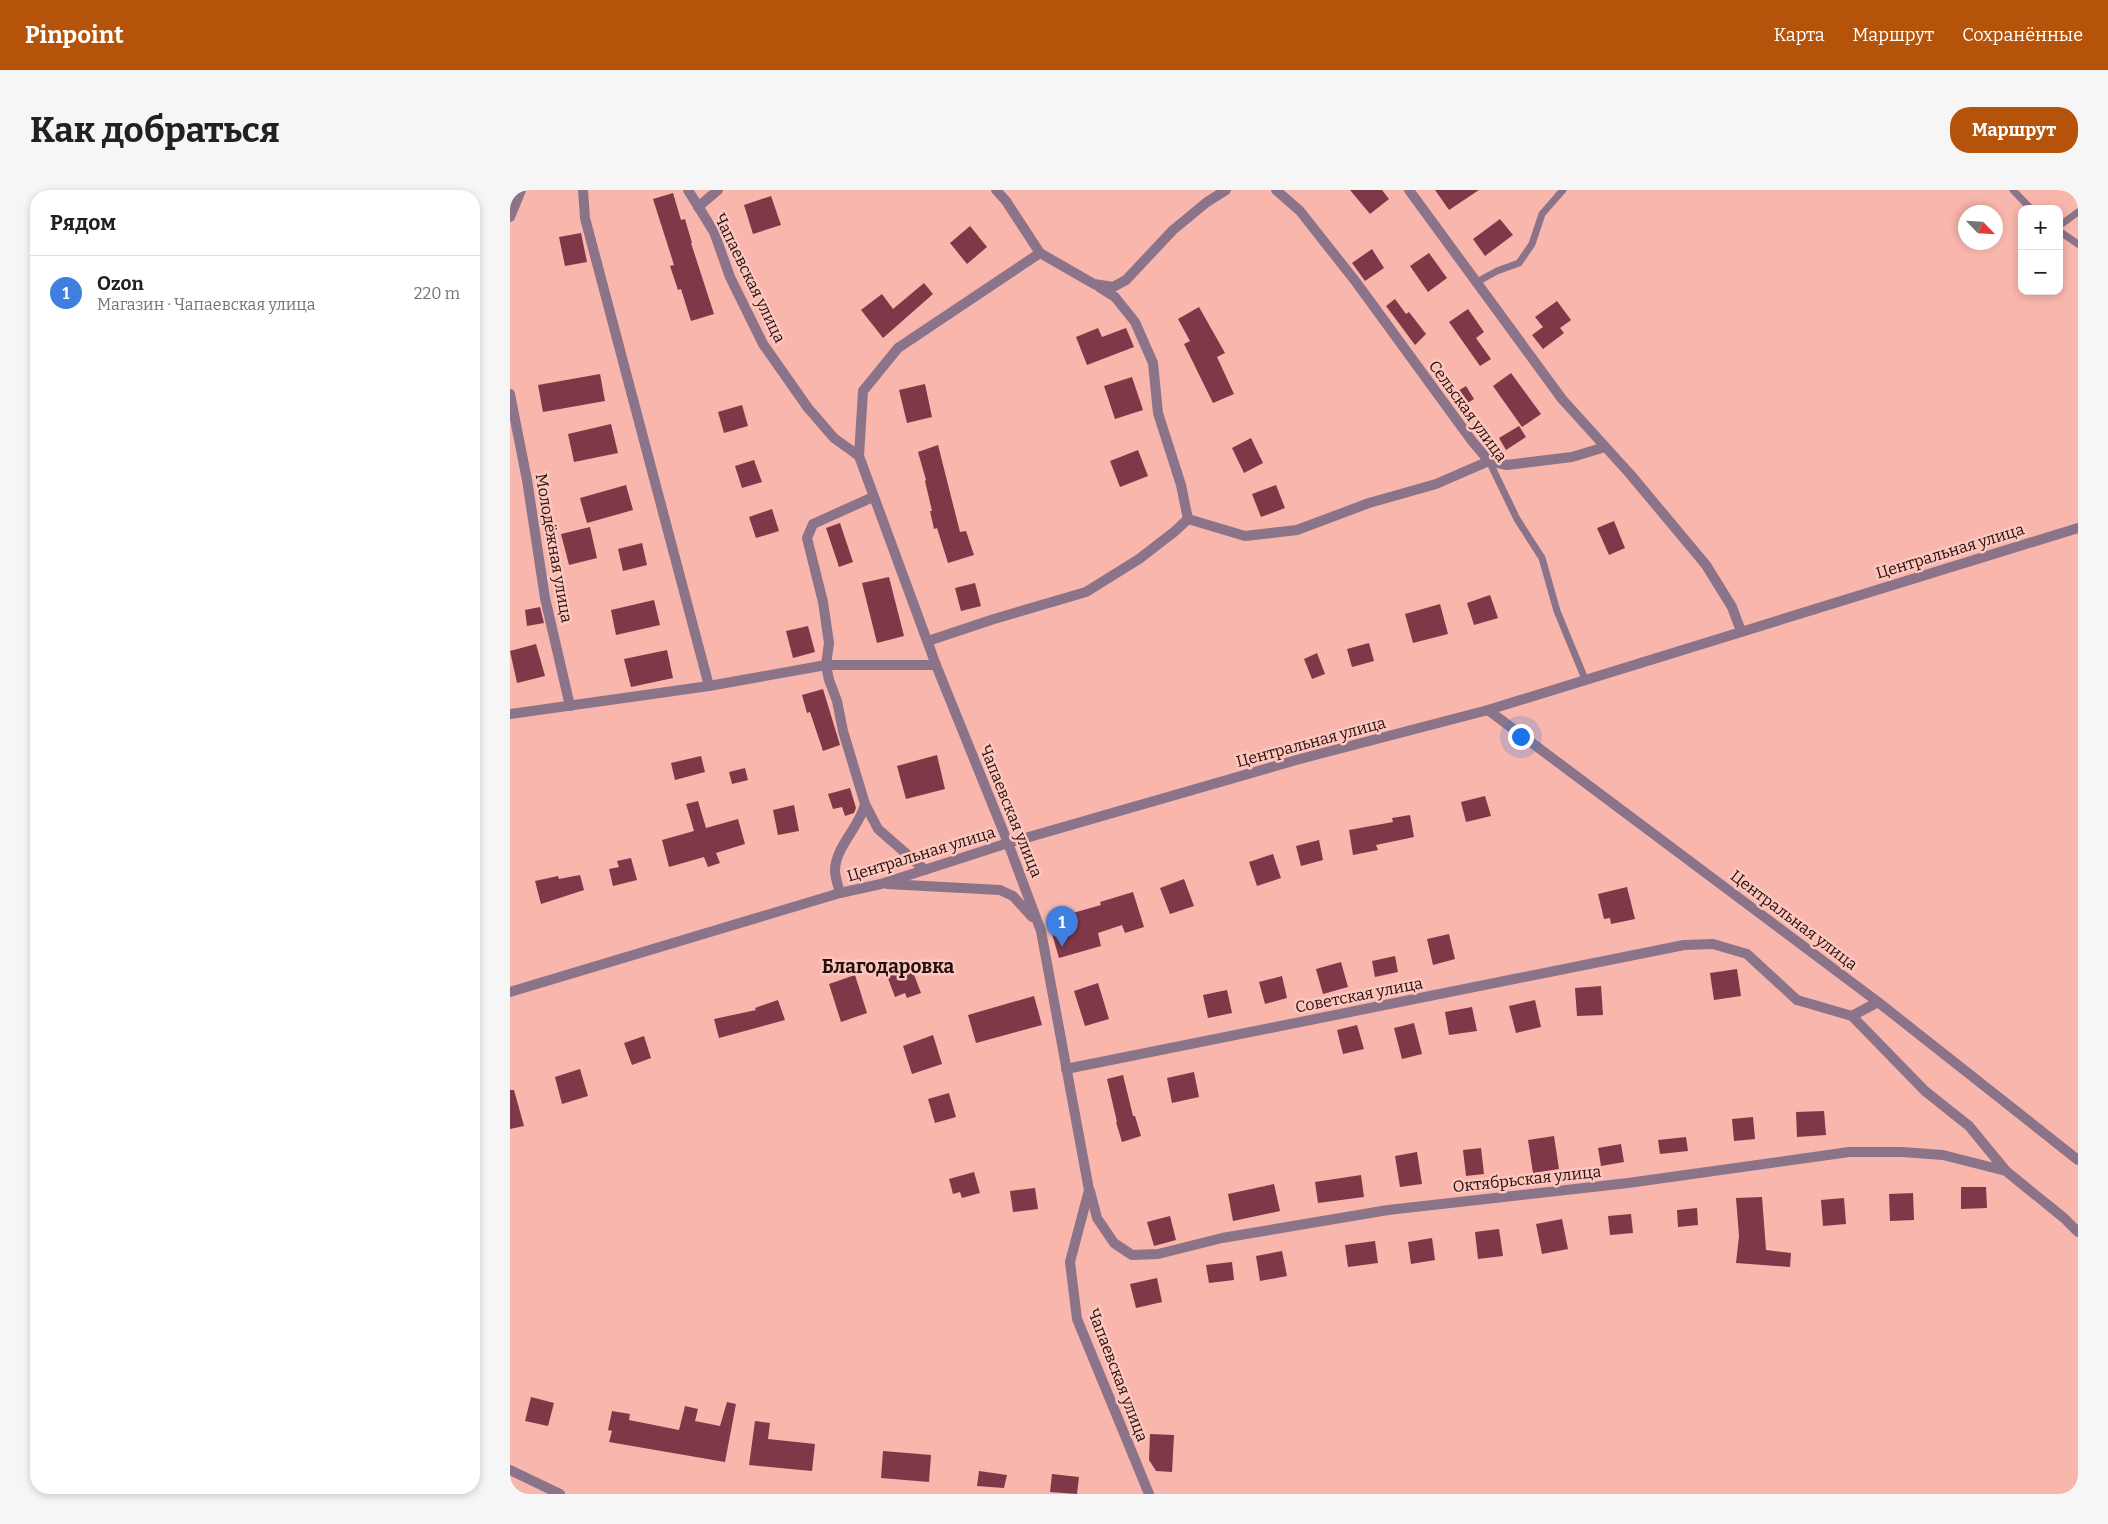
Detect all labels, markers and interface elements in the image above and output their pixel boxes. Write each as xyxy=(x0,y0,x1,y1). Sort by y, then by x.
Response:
text: Pinpoint xyxy=(25,21,124,49)
text: Карта xyxy=(1774,24,1825,46)
text: Маршрут xyxy=(1853,24,1934,46)
text: Сохранённые xyxy=(1962,24,2083,46)
button: Маршрут xyxy=(1950,107,2078,153)
text: Как добраться xyxy=(30,109,280,151)
north arrow xyxy=(1958,205,2003,250)
map controls xyxy=(2018,205,2063,295)
button: + xyxy=(2018,205,2063,250)
text: Рядом xyxy=(50,210,116,236)
street label: Чапаевская улица xyxy=(710,210,790,346)
button: − xyxy=(2018,250,2063,295)
text: Ozon xyxy=(97,272,144,295)
text: 1 xyxy=(63,284,69,303)
text: 220 m xyxy=(414,284,460,303)
text: Магазин · Чапаевская улица xyxy=(97,295,316,314)
street label: Сельская улица xyxy=(1425,357,1511,466)
street label: Молодёжная улица xyxy=(532,472,577,624)
street label: Центральная улица xyxy=(1874,519,2027,583)
street label: Центральная улица xyxy=(1234,713,1388,771)
your location xyxy=(1508,724,1534,750)
street label: Чапаевская улица xyxy=(976,742,1046,880)
street label: Центральная улица xyxy=(845,822,998,886)
street label: Центральная улица xyxy=(1727,866,1861,974)
pin: 1 xyxy=(1046,906,1078,947)
district label: Благодаровка xyxy=(822,955,954,978)
street label: Советская улица xyxy=(1294,973,1425,1017)
street label: Октябрьская улица xyxy=(1452,1162,1602,1196)
street label: Чапаевская улица xyxy=(1084,1306,1152,1445)

